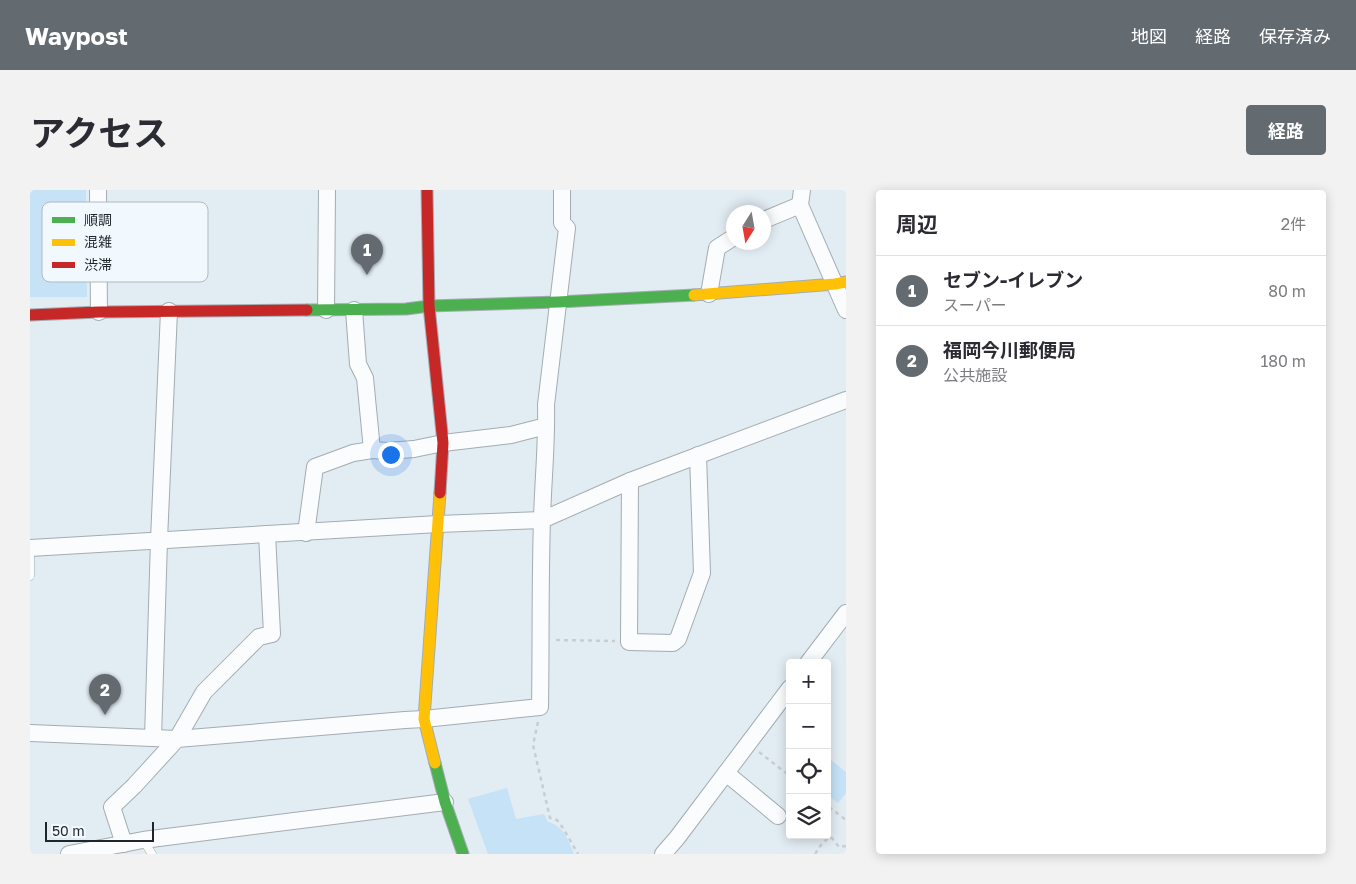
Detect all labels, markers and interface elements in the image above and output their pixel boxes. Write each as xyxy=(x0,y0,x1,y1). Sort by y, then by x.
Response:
text: Waypost xyxy=(25,21,128,50)
text: 地図 xyxy=(1131,25,1167,47)
text: 経路 xyxy=(1195,25,1231,47)
text: 保存済み xyxy=(1259,25,1331,47)
button: 経路 xyxy=(1246,105,1326,155)
text: アクセス xyxy=(30,112,168,154)
legend xyxy=(42,202,208,282)
north arrow xyxy=(726,205,771,250)
text: 順調 xyxy=(84,211,112,228)
text: 周辺 xyxy=(896,211,938,237)
text: 2件 xyxy=(1281,214,1306,234)
text: 混雑 xyxy=(84,233,112,250)
pin: 1 xyxy=(351,234,383,275)
text: 渋滞 xyxy=(84,256,112,273)
text: セブン-イレブン xyxy=(943,268,1083,291)
text: 1 xyxy=(908,281,916,301)
text: 80 m xyxy=(1268,281,1306,301)
text: スーパー xyxy=(943,295,1007,315)
text: 福岡今川郵便局 xyxy=(943,338,1076,361)
text: 2 xyxy=(907,351,917,371)
text: 180 m xyxy=(1260,351,1306,371)
text: 公共施設 xyxy=(943,365,1007,385)
your location xyxy=(378,442,404,468)
map controls xyxy=(786,659,831,839)
button: + xyxy=(786,659,831,704)
pin: 2 xyxy=(89,674,121,715)
button: − xyxy=(786,704,831,749)
button: locate xyxy=(786,749,831,794)
button: layers xyxy=(786,794,831,839)
scale bar xyxy=(45,819,154,842)
text: 50 m xyxy=(52,822,85,839)

